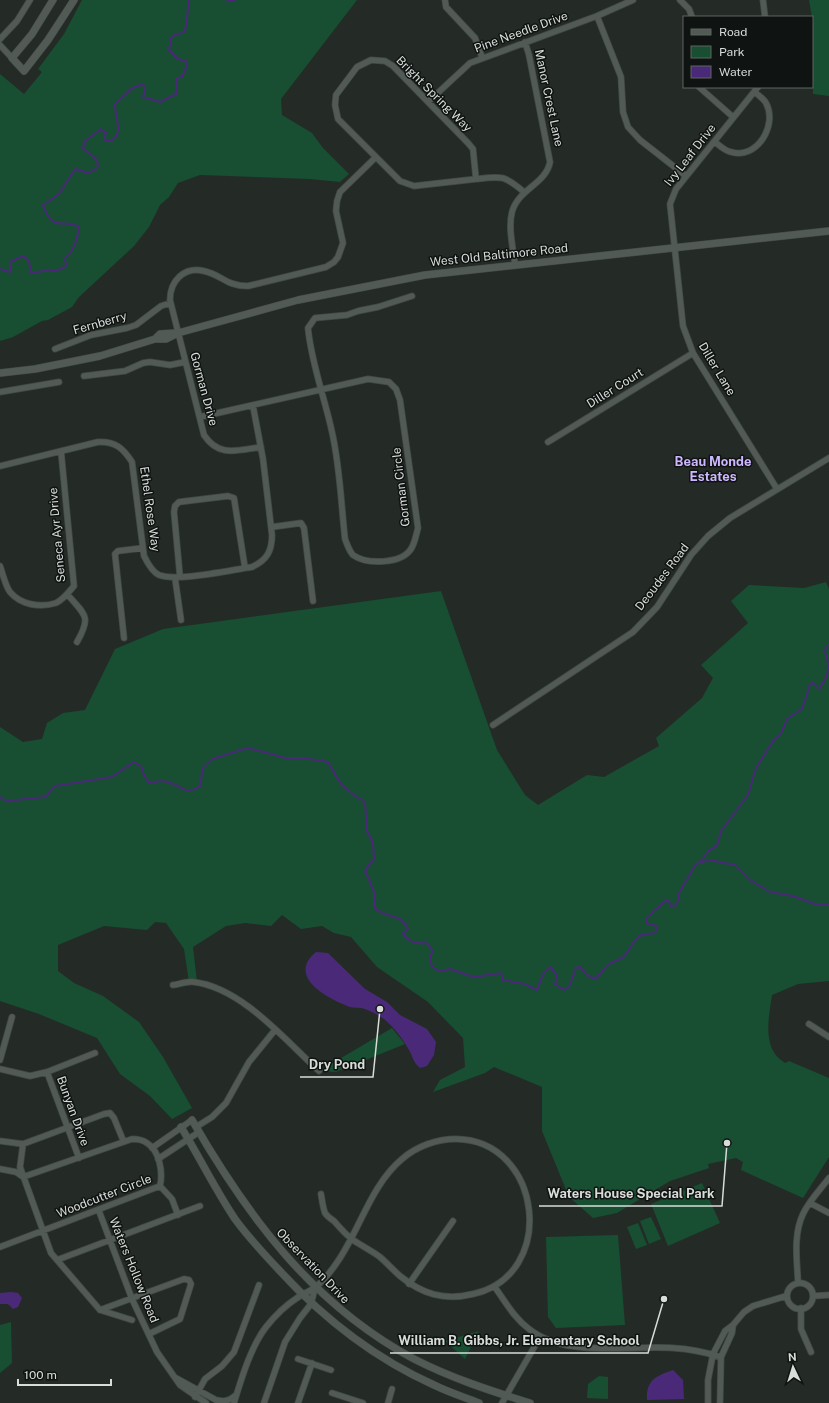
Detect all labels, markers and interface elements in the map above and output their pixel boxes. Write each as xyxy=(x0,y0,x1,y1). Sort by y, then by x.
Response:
street label: Pine Needle Drive xyxy=(472,8,570,55)
legend xyxy=(683,16,813,88)
text: Road xyxy=(719,25,747,39)
text: Park xyxy=(719,45,745,59)
street label: Manor Crest Lane xyxy=(532,48,566,148)
street label: Bright Spring Way xyxy=(393,53,475,135)
text: Water xyxy=(719,65,753,79)
street label: Ivy Leaf Drive xyxy=(661,121,719,189)
street label: West Old Baltimore Road xyxy=(429,241,569,269)
street label: Fernberry xyxy=(72,308,129,337)
street label: Diller Lane xyxy=(696,340,738,398)
street label: Gorman Drive xyxy=(187,351,221,428)
street label: Diller Court xyxy=(584,365,646,411)
street label: Gorman Circle xyxy=(389,446,413,527)
district label: Beau Monde Estates xyxy=(675,454,751,484)
street label: Ethel Rose Way xyxy=(137,465,163,553)
street label: Seneca Ayr Drive xyxy=(46,487,68,583)
street label: Deoudes Road xyxy=(632,541,692,613)
callout: Dry Pond xyxy=(300,1052,373,1077)
text: Dry Pond xyxy=(309,1057,365,1072)
street label: Bunyan Drive xyxy=(54,1074,92,1148)
street label: Woodcutter Circle xyxy=(55,1171,154,1221)
callout: Waters House Special Park xyxy=(539,1181,722,1206)
text: Waters House Special Park xyxy=(547,1186,715,1201)
street label: Waters Hollow Road xyxy=(106,1215,162,1325)
street label: Observation Drive xyxy=(274,1226,352,1307)
callout: William B. Gibbs, Jr. Elementary School xyxy=(390,1328,648,1353)
text: William B. Gibbs, Jr. Elementary School xyxy=(398,1333,640,1348)
north arrow xyxy=(773,1347,813,1387)
text: N xyxy=(788,1351,797,1363)
scale bar xyxy=(18,1361,111,1387)
text: 100 m xyxy=(24,1368,57,1382)

